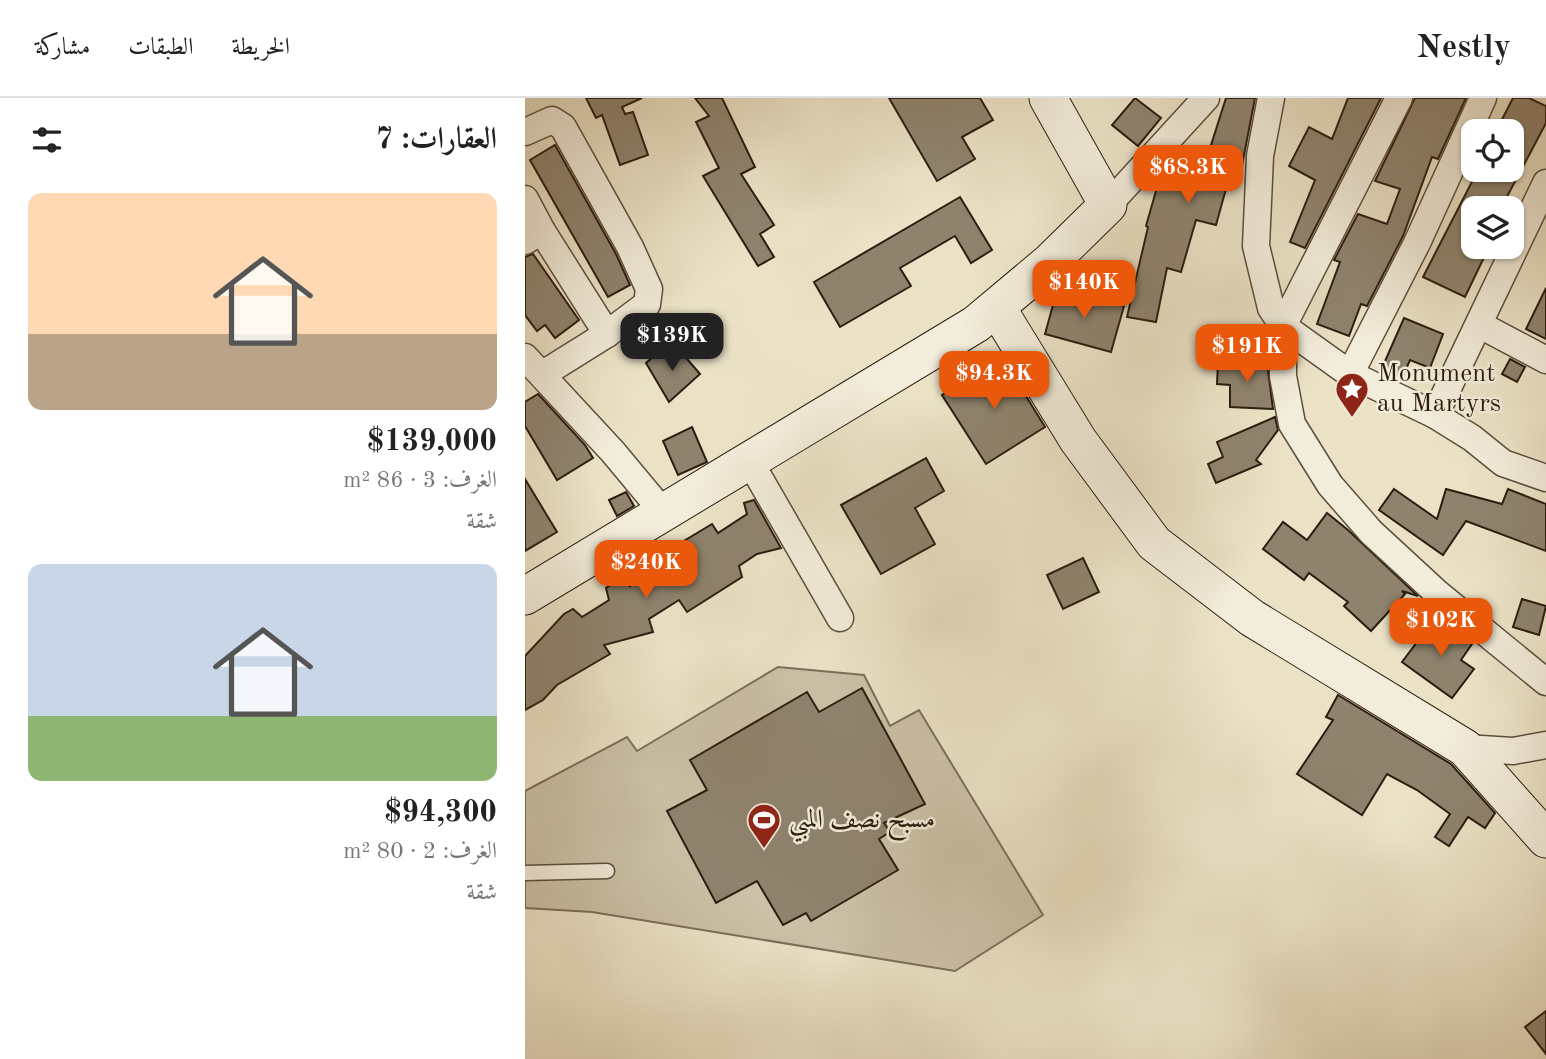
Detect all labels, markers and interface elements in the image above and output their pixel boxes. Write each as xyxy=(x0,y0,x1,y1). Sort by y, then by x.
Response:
text: Nestly xyxy=(1417,32,1511,65)
text: مشاركة xyxy=(35,36,90,60)
text: الطبقات xyxy=(128,36,194,60)
text: الخريطة xyxy=(232,36,290,60)
map controls xyxy=(1461,119,1524,259)
button: locate xyxy=(1461,119,1524,182)
icon: filters xyxy=(28,121,66,159)
text: العقارات: 7 xyxy=(376,125,497,155)
pin: $68.3K xyxy=(1131,146,1245,205)
text: $68.3K xyxy=(1149,156,1227,179)
button: layers xyxy=(1461,196,1524,259)
icon: home xyxy=(200,238,326,364)
pin: $140K xyxy=(1035,260,1133,320)
text: $140K xyxy=(1048,271,1120,294)
pin: $139K xyxy=(623,314,721,373)
text: $139K xyxy=(636,324,708,347)
pin: $191K xyxy=(1198,324,1296,384)
text: $191K xyxy=(1211,335,1283,358)
pin: $94.3K xyxy=(937,352,1051,411)
place label: Monument au Martyrs xyxy=(1377,361,1501,417)
text: $94.3K xyxy=(955,362,1033,385)
place icon: Monument au Martyrs xyxy=(1333,370,1371,419)
text: $139,000 xyxy=(367,427,497,457)
text: الغرف: 3 · 86 m² xyxy=(343,469,497,492)
text: شقة xyxy=(467,510,497,533)
pin: $240K xyxy=(597,540,695,600)
text: $240K xyxy=(610,551,682,574)
pin: $102K xyxy=(1392,598,1490,658)
icon: home xyxy=(200,609,326,735)
text: $102K xyxy=(1405,609,1477,632)
text: $94,300 xyxy=(384,798,497,828)
sports icon: مسبح نصف المبي xyxy=(745,801,783,850)
place label: مسبح نصف المبي xyxy=(789,807,935,842)
text: الغرف: 2 · 80 m² xyxy=(343,840,497,863)
text: شقة xyxy=(467,881,497,904)

